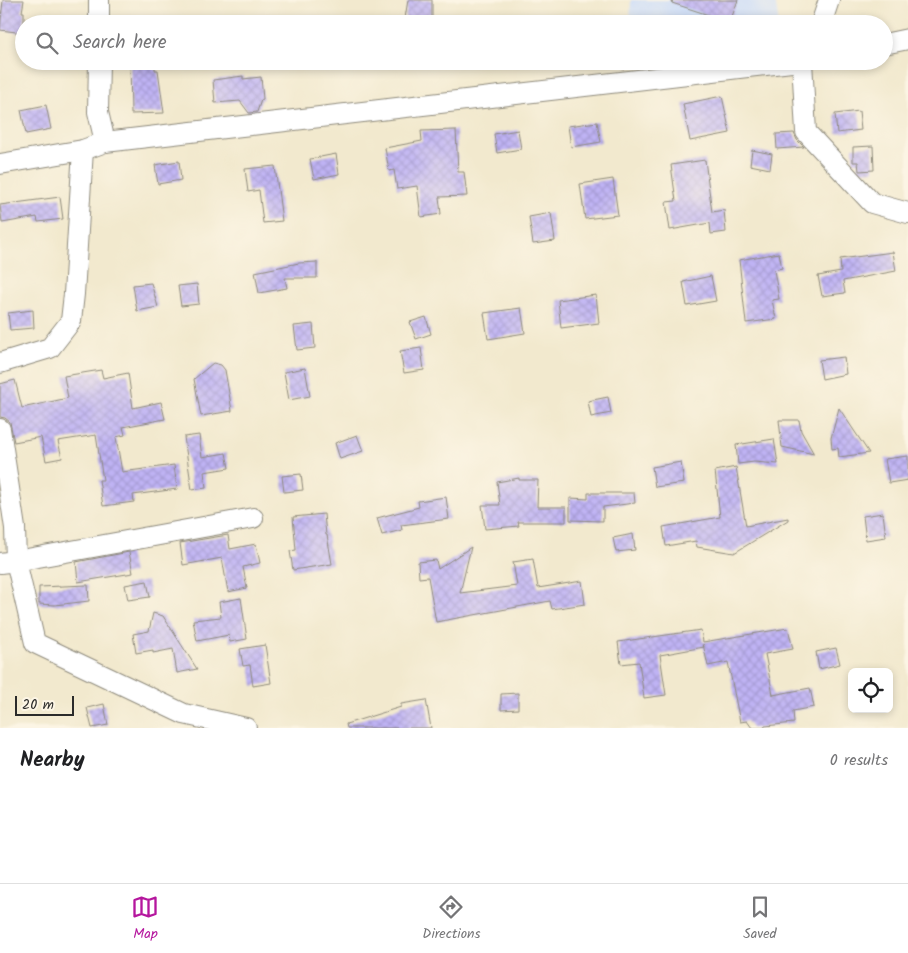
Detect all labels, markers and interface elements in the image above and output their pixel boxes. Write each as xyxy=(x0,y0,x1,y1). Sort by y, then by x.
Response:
search box xyxy=(15,15,893,70)
text: Search here xyxy=(73,28,167,58)
icon: search xyxy=(33,29,61,57)
map controls xyxy=(848,668,893,713)
button: locate xyxy=(848,668,893,713)
scale bar xyxy=(15,693,74,716)
text: 20 m xyxy=(22,694,54,716)
text: Nearby xyxy=(20,744,85,777)
text: 0 results xyxy=(830,748,888,773)
tab: Map xyxy=(131,893,159,945)
tab: Directions xyxy=(422,893,480,945)
tab: Saved xyxy=(743,893,777,945)

